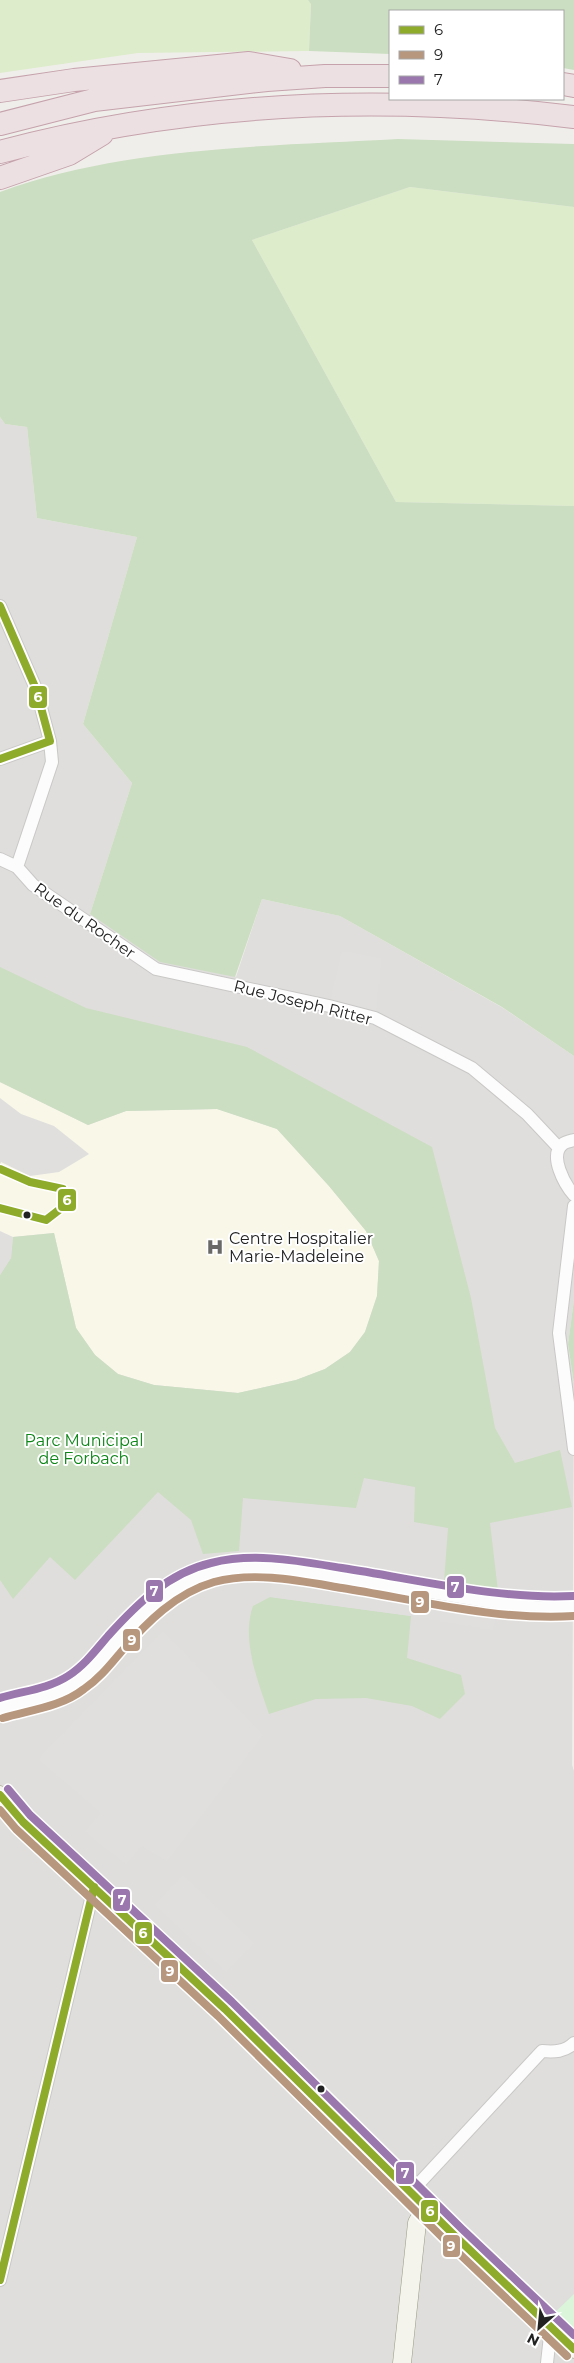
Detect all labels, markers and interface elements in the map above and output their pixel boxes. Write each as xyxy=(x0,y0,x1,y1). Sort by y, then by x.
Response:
legend xyxy=(389,10,564,100)
text: 6 xyxy=(434,20,443,39)
text: 9 xyxy=(434,45,443,64)
text: 7 xyxy=(434,70,443,89)
line badge: 6 xyxy=(28,685,48,709)
text: 6 xyxy=(34,688,43,706)
street label: Rue du Rocher xyxy=(30,878,139,962)
street label: Rue Joseph Ritter xyxy=(232,976,374,1029)
line badge: 6 xyxy=(57,1188,77,1212)
text: 6 xyxy=(63,1191,72,1209)
unlabelled marker xyxy=(22,1210,32,1220)
place label: Centre Hospitalier Marie-Madeleine xyxy=(229,1229,373,1266)
hospital icon: Centre Hospitalier Marie-Madeleine xyxy=(205,1237,225,1257)
park label: Parc Municipal de Forbach xyxy=(25,1431,143,1468)
line badge: 7 xyxy=(446,1575,465,1599)
text: 7 xyxy=(451,1578,460,1596)
line badge: 7 xyxy=(145,1579,164,1603)
text: 7 xyxy=(150,1582,159,1600)
line badge: 9 xyxy=(410,1590,430,1614)
text: 9 xyxy=(416,1593,425,1611)
line badge: 9 xyxy=(122,1628,141,1652)
text: 9 xyxy=(128,1631,137,1649)
line badge: 7 xyxy=(112,1888,131,1912)
text: 7 xyxy=(118,1891,127,1909)
line badge: 6 xyxy=(134,1921,153,1945)
text: 6 xyxy=(139,1924,148,1942)
line badge: 9 xyxy=(160,1959,179,1983)
text: 9 xyxy=(166,1962,175,1980)
unlabelled marker xyxy=(316,2084,326,2094)
line badge: 7 xyxy=(395,2161,415,2185)
text: 7 xyxy=(401,2164,410,2182)
line badge: 6 xyxy=(420,2199,439,2223)
text: 6 xyxy=(426,2202,435,2220)
line badge: 9 xyxy=(442,2234,461,2258)
text: 9 xyxy=(447,2237,456,2255)
north arrow xyxy=(514,2303,564,2353)
text: N xyxy=(524,2329,542,2350)

